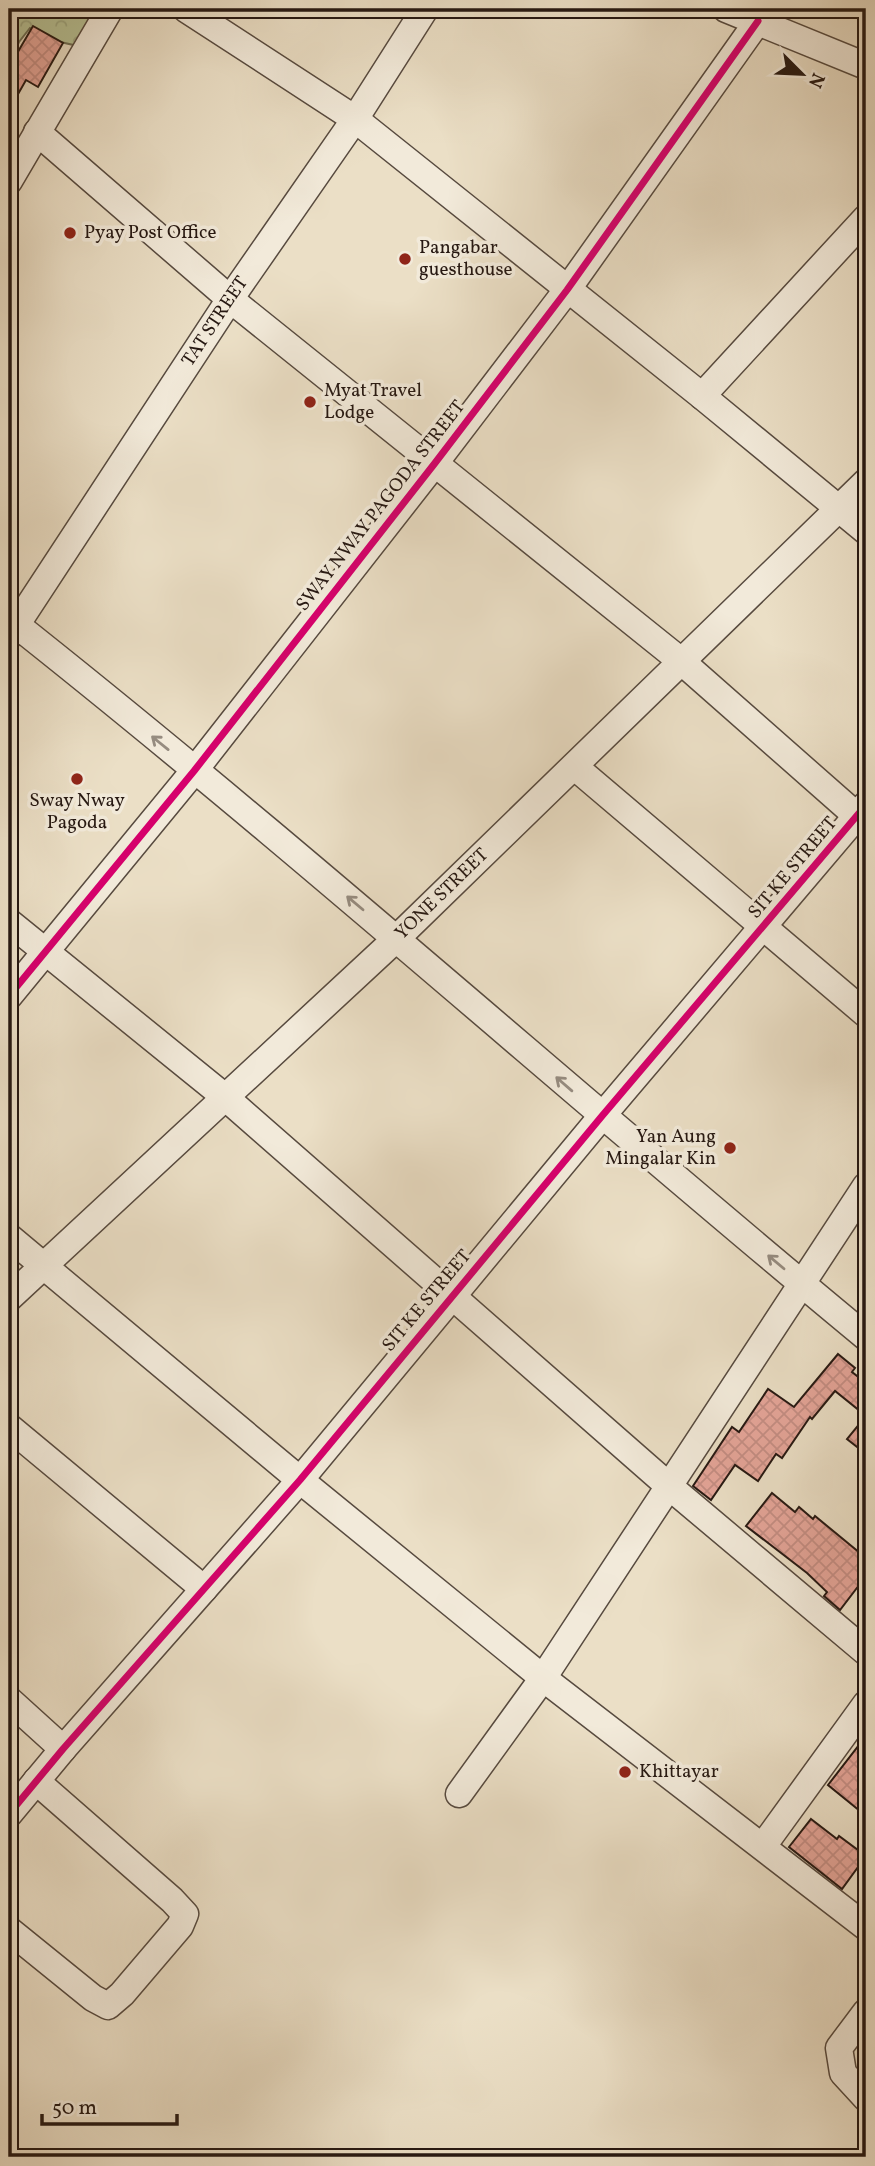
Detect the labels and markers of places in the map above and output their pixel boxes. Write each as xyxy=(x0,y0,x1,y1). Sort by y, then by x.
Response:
place label: Pyay Post Office xyxy=(84,220,217,246)
marker: Pyay Post Office xyxy=(62,225,78,241)
place label: Pangabar guesthouse xyxy=(419,235,513,283)
marker: Pangabar guesthouse xyxy=(397,251,413,267)
place label: Myat Travel Lodge xyxy=(324,378,422,426)
marker: Myat Travel Lodge xyxy=(302,394,318,410)
marker: Sway Nway Pagoda xyxy=(69,771,85,787)
place label: Sway Nway Pagoda xyxy=(29,788,125,836)
place label: Yan Aung Mingalar Kin xyxy=(605,1124,716,1172)
marker: Yan Aung Mingalar Kin xyxy=(722,1140,738,1156)
place label: Khittayar xyxy=(639,1759,719,1785)
marker: Khittayar xyxy=(617,1764,633,1780)

